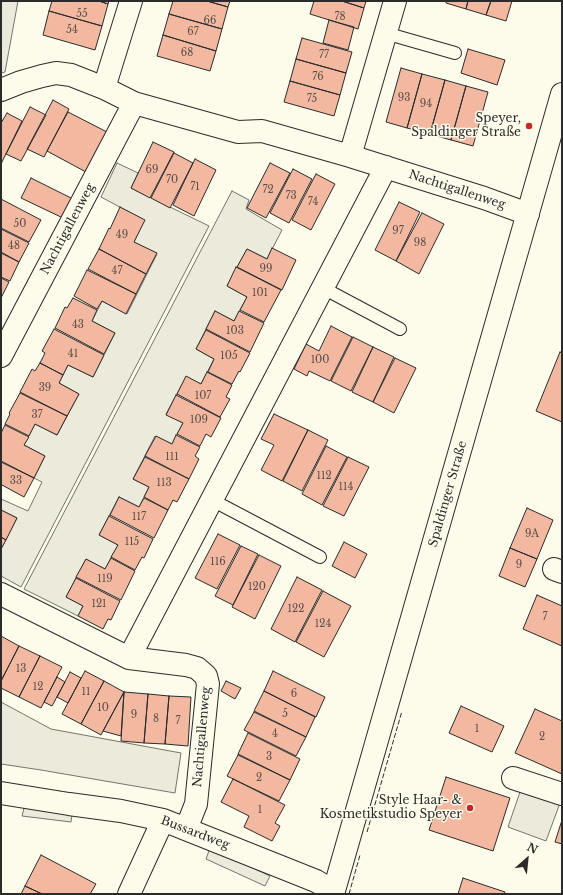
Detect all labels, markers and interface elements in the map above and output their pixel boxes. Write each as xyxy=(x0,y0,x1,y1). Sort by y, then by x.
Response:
house number: 55 xyxy=(76,8,88,20)
house number: 78 xyxy=(334,11,346,23)
house number: 66 xyxy=(204,15,216,27)
house number: 54 xyxy=(66,24,78,36)
house number: 67 xyxy=(187,26,199,38)
house number: 68 xyxy=(181,47,193,59)
house number: 77 xyxy=(319,49,329,61)
house number: 76 xyxy=(312,71,324,83)
house number: 93 xyxy=(398,92,410,104)
house number: 75 xyxy=(307,93,317,105)
house number: 94 xyxy=(420,98,432,110)
place label: Speyer, Spaldinger Straße xyxy=(411,112,521,140)
marker: Speyer, Spaldinger Straße xyxy=(524,121,534,131)
house number: 69 xyxy=(146,164,158,176)
street label: Nachtigallenweg xyxy=(407,168,507,212)
house number: 70 xyxy=(166,174,178,186)
street label: Nachtigallenweg xyxy=(38,181,98,277)
house number: 71 xyxy=(190,181,200,193)
house number: 72 xyxy=(262,184,274,196)
house number: 73 xyxy=(285,190,297,202)
house number: 74 xyxy=(308,196,318,208)
house number: 50 xyxy=(14,218,26,230)
house number: 97 xyxy=(392,225,404,237)
house number: 49 xyxy=(116,229,128,241)
house number: 98 xyxy=(414,237,426,249)
house number: 48 xyxy=(8,240,20,252)
house number: 99 xyxy=(260,263,272,275)
house number: 47 xyxy=(112,265,122,277)
house number: 101 xyxy=(252,287,268,299)
house number: 43 xyxy=(72,319,84,331)
house number: 103 xyxy=(226,325,244,337)
house number: 41 xyxy=(68,348,78,360)
house number: 105 xyxy=(220,350,238,362)
house number: 100 xyxy=(311,354,329,366)
house number: 39 xyxy=(39,382,51,394)
house number: 107 xyxy=(195,390,211,402)
house number: 37 xyxy=(31,409,43,421)
house number: 109 xyxy=(190,414,208,426)
street label: Spaldinger Straße xyxy=(426,439,470,549)
house number: 111 xyxy=(165,451,179,463)
house number: 112 xyxy=(316,470,332,482)
house number: 33 xyxy=(10,475,22,487)
house number: 113 xyxy=(156,477,172,489)
house number: 114 xyxy=(339,481,353,493)
house number: 117 xyxy=(132,511,146,523)
house number: 9A xyxy=(525,528,539,540)
house number: 115 xyxy=(125,536,139,548)
house number: 116 xyxy=(210,556,226,568)
house number: 9 xyxy=(516,559,522,571)
house number: 119 xyxy=(97,573,113,585)
house number: 120 xyxy=(248,581,266,593)
house number: 121 xyxy=(91,598,107,610)
house number: 122 xyxy=(288,603,304,615)
house number: 7 xyxy=(542,611,548,623)
house number: 124 xyxy=(315,618,331,630)
house number: 13 xyxy=(16,663,26,675)
house number: 12 xyxy=(33,681,43,693)
house number: 11 xyxy=(82,686,90,698)
street label: Nachtigallenweg xyxy=(190,686,214,788)
house number: 6 xyxy=(291,688,297,700)
house number: 10 xyxy=(97,702,109,714)
house number: 5 xyxy=(282,708,288,720)
house number: 9 xyxy=(131,709,137,721)
house number: 8 xyxy=(153,713,159,725)
house number: 7 xyxy=(175,715,181,727)
house number: 1 xyxy=(475,723,479,735)
house number: 4 xyxy=(272,728,278,740)
house number: 2 xyxy=(539,731,545,743)
house number: 3 xyxy=(266,751,272,763)
house number: 2 xyxy=(256,772,262,784)
place label: Style Haar- & Kosmetikstudio Speyer xyxy=(320,794,462,822)
marker: Style Haar- & Kosmetikstudio Speyer xyxy=(465,803,475,813)
house number: 1 xyxy=(258,804,262,816)
street label: Bussardweg xyxy=(159,813,231,853)
north arrow xyxy=(507,839,547,879)
text: N xyxy=(525,840,540,857)

